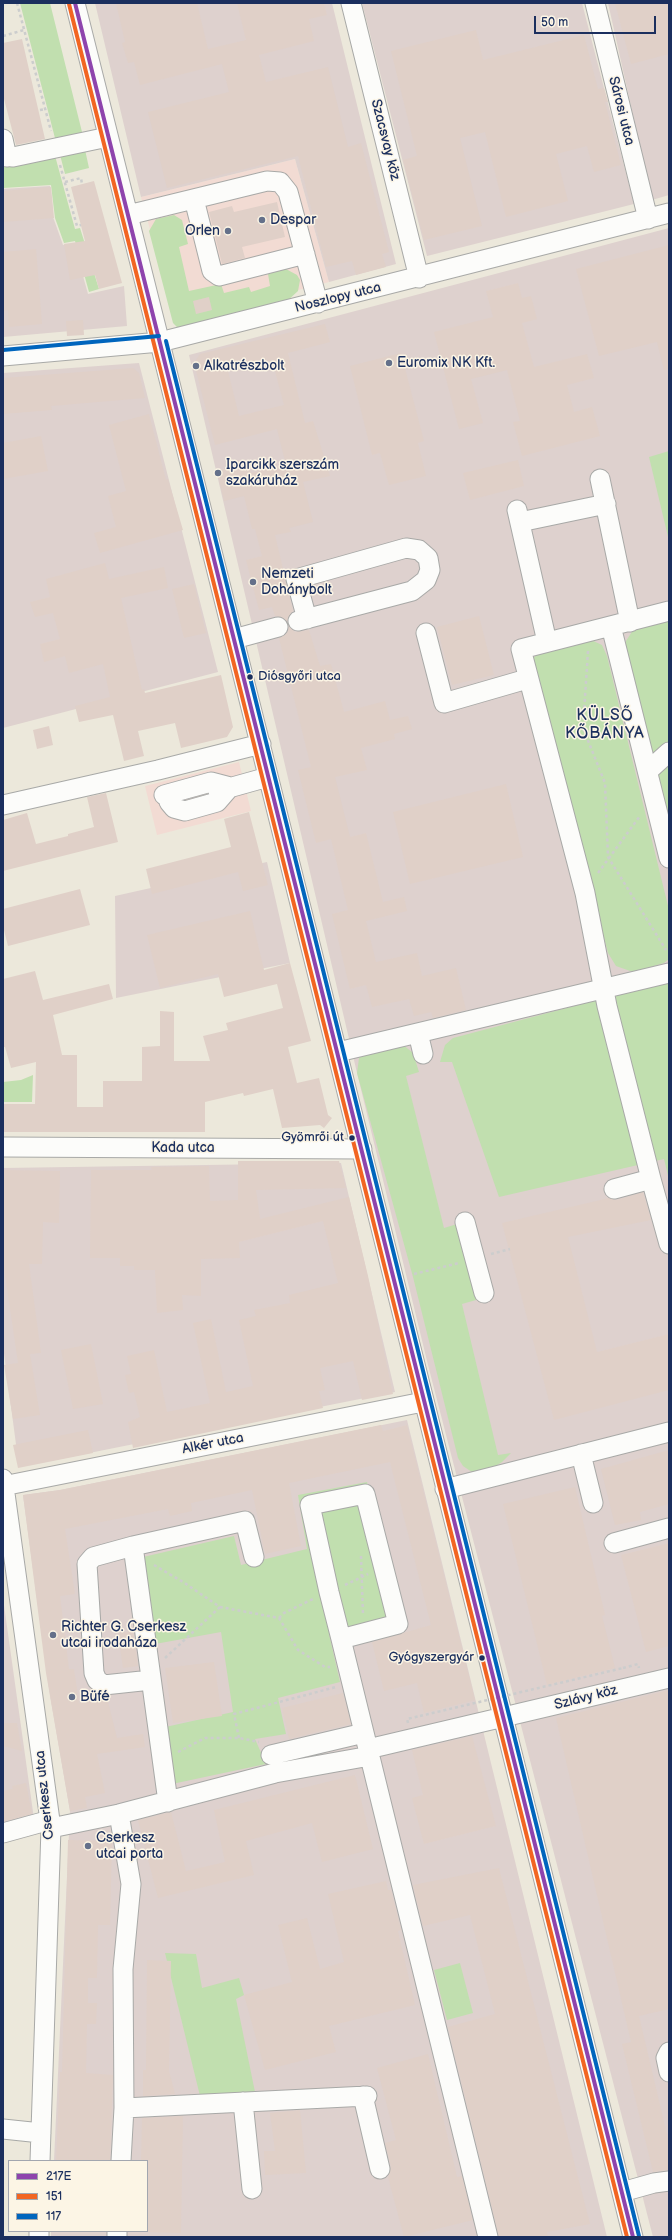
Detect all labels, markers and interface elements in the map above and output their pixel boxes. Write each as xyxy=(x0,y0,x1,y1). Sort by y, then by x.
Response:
scale bar xyxy=(536,8,658,34)
text: 50 m xyxy=(541,15,568,30)
street label: Sárosi utca xyxy=(604,75,638,147)
street label: Szacsvay köz xyxy=(367,98,403,182)
place label: Despar xyxy=(270,212,316,228)
marker: Despar xyxy=(257,215,267,225)
place label: Orlen xyxy=(185,223,220,239)
marker: Orlen xyxy=(223,226,233,236)
street label: Noszlopy utca xyxy=(293,279,383,317)
place label: Euromix NK Kft. xyxy=(397,355,495,371)
place label: Alkatrészbolt xyxy=(204,358,285,374)
marker: Euromix NK Kft. xyxy=(384,358,394,368)
marker: Alkatrészbolt xyxy=(191,361,201,371)
place label: Iparcikk szerszám szakáruház xyxy=(226,457,339,490)
marker: Iparcikk szerszám szakáruház xyxy=(213,468,223,478)
place label: Nemzeti Dohánybolt xyxy=(261,566,332,598)
marker: Nemzeti Dohánybolt xyxy=(248,577,258,587)
place label: Diósgyőri utca xyxy=(258,669,341,685)
marker: Diósgyőri utca xyxy=(245,672,255,682)
district label: KÜLSŐ KŐBÁNYA xyxy=(565,706,645,744)
place label: Gyömrői út xyxy=(281,1130,344,1146)
marker: Gyömrői út xyxy=(347,1133,357,1143)
street label: Kada utca xyxy=(151,1140,215,1156)
street label: Alkér utca xyxy=(181,1430,245,1458)
place label: Richter G. Cserkesz utcai irodaháza xyxy=(61,1619,186,1652)
marker: Richter G. Cserkesz utcai irodaháza xyxy=(48,1630,58,1640)
place label: Gyógyszergyár xyxy=(388,1650,474,1666)
marker: Gyógyszergyár xyxy=(477,1653,487,1663)
street label: Szlávy köz xyxy=(553,1682,619,1714)
place label: Büfé xyxy=(80,1689,110,1705)
marker: Büfé xyxy=(67,1692,77,1702)
street label: Cserkesz utca xyxy=(32,1750,58,1840)
place label: Cserkesz utcai porta xyxy=(96,1830,163,1862)
marker: Cserkesz utcai porta xyxy=(83,1841,93,1851)
legend xyxy=(8,2160,148,2232)
text: 217E xyxy=(46,2169,71,2184)
text: 151 xyxy=(46,2189,62,2204)
text: 117 xyxy=(46,2209,61,2224)

